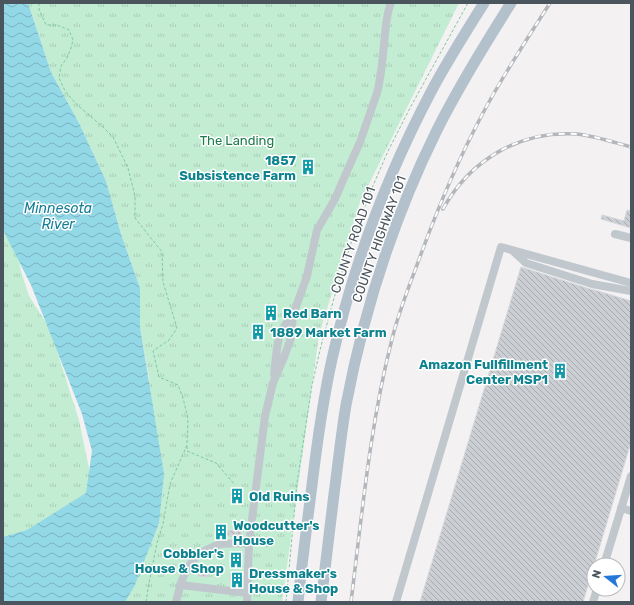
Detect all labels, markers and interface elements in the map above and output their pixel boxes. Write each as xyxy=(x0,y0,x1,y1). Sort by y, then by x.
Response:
park label: The Landing xyxy=(200,133,274,149)
place label: 1857 Subsistence Farm xyxy=(179,153,297,183)
building icon: 1857 Subsistence Farm xyxy=(299,158,317,176)
street label: COUNTY HIGHWAY 101 xyxy=(349,174,409,304)
street label: COUNTY ROAD 101 xyxy=(328,185,378,295)
water label: Minnesota River xyxy=(24,200,92,233)
building icon: Red Barn xyxy=(262,304,280,322)
place label: Red Barn xyxy=(283,306,342,321)
building icon: 1889 Market Farm xyxy=(249,323,267,341)
place label: 1889 Market Farm xyxy=(270,325,387,340)
place label: Amazon Fullfillment Center MSP1 xyxy=(419,357,548,387)
building icon: Amazon Fullfillment Center MSP1 xyxy=(551,362,569,380)
building icon: Old Ruins xyxy=(228,487,246,505)
place label: Old Ruins xyxy=(249,489,310,504)
place label: Woodcutter's House xyxy=(233,518,320,548)
building icon: Woodcutter's House xyxy=(212,523,230,541)
place label: Cobbler's House & Shop xyxy=(135,546,224,576)
building icon: Cobbler's House & Shop xyxy=(227,551,245,569)
north arrow xyxy=(586,557,626,597)
place label: Dressmaker's House & Shop xyxy=(249,566,338,596)
text: N xyxy=(590,568,604,580)
building icon: Dressmaker's House & Shop xyxy=(228,571,246,589)

